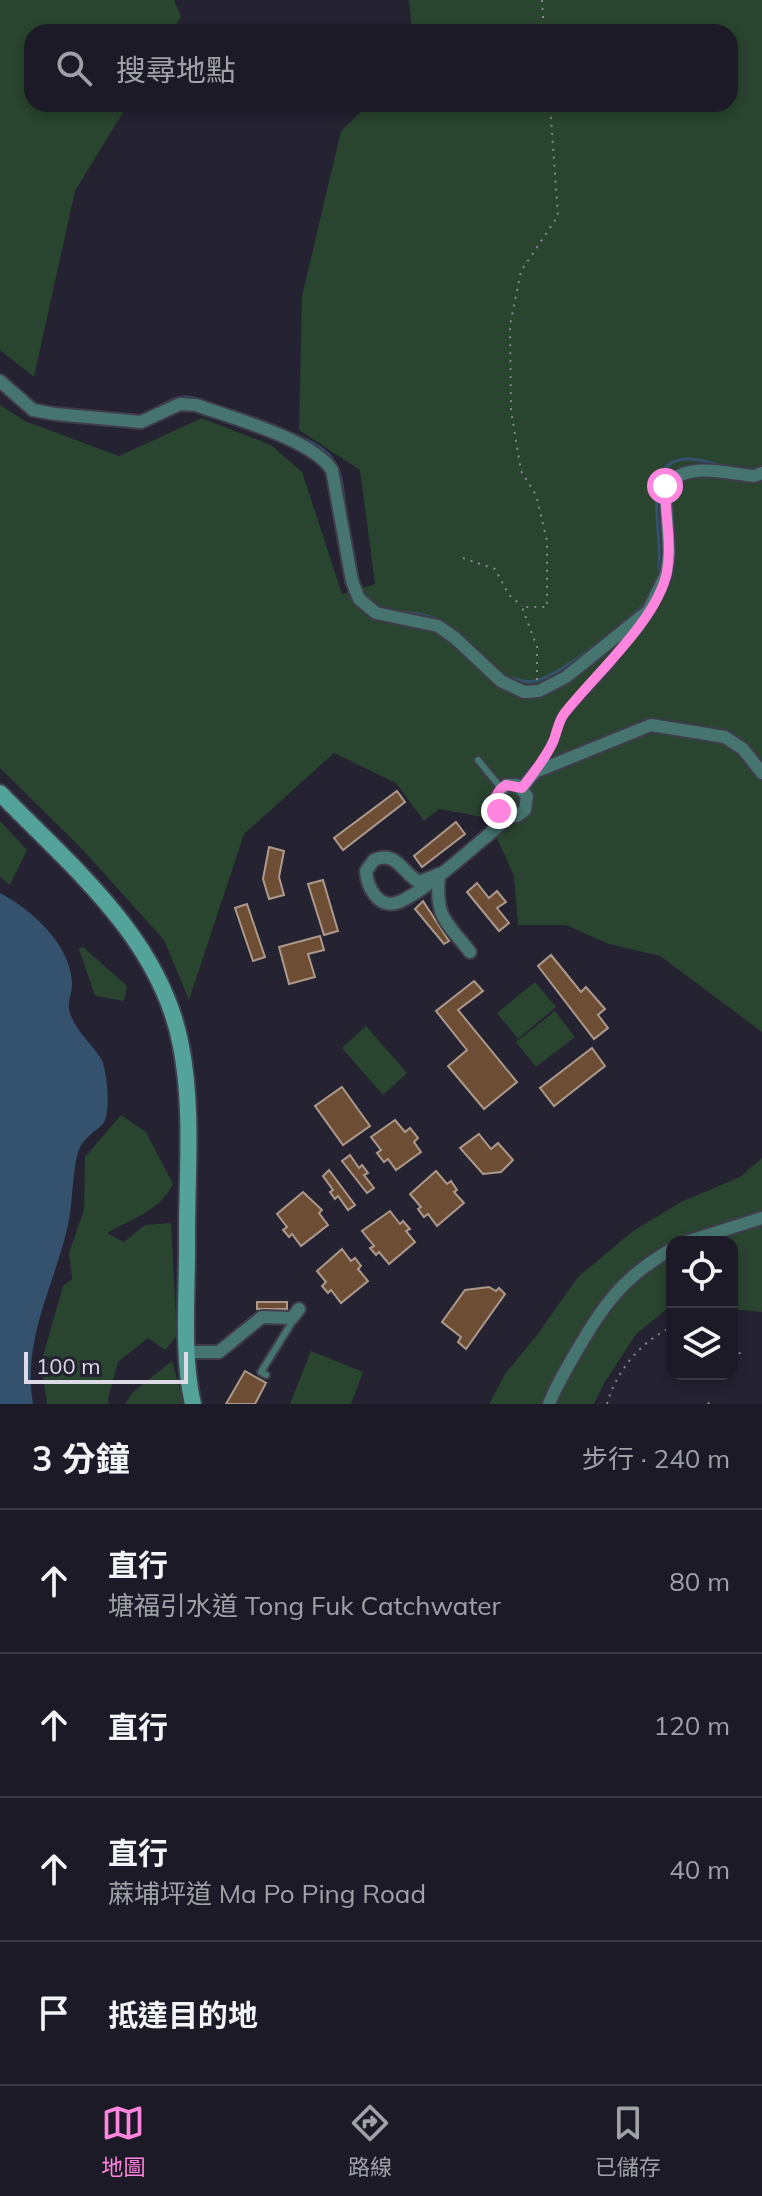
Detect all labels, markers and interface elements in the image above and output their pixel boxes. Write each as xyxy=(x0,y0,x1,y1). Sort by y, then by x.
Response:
search box xyxy=(24,24,738,112)
icon: search xyxy=(52,46,96,90)
text: 搜尋地點 xyxy=(116,51,236,89)
route start xyxy=(647,468,683,504)
route end xyxy=(481,793,517,829)
map controls xyxy=(666,1236,738,1380)
button: locate xyxy=(666,1236,738,1308)
button: layers xyxy=(666,1308,738,1380)
scale bar xyxy=(24,1348,188,1384)
text: 100 m xyxy=(36,1352,101,1380)
text: 3 分鐘 xyxy=(32,1437,130,1480)
text: 步行 · 240 m xyxy=(582,1442,730,1475)
text: 直行 xyxy=(108,1546,168,1584)
icon: ahead xyxy=(32,1559,76,1603)
text: 80 m xyxy=(669,1565,730,1598)
text: 塘福引水道 Tong Fuk Catchwater xyxy=(108,1589,501,1622)
icon: ahead xyxy=(32,1703,76,1747)
text: 直行 xyxy=(108,1708,168,1746)
text: 120 m xyxy=(654,1709,730,1742)
text: 直行 xyxy=(108,1834,168,1872)
icon: ahead xyxy=(32,1847,76,1891)
text: 40 m xyxy=(669,1853,730,1886)
text: 蔴埔坪道 Ma Po Ping Road xyxy=(108,1877,426,1910)
icon: arrive xyxy=(32,1991,76,2035)
text: 抵達目的地 xyxy=(108,1996,258,2034)
tab: 地圖 xyxy=(101,2101,145,2181)
tab: 路線 xyxy=(348,2101,392,2181)
tab: 已儲存 xyxy=(595,2101,661,2181)

